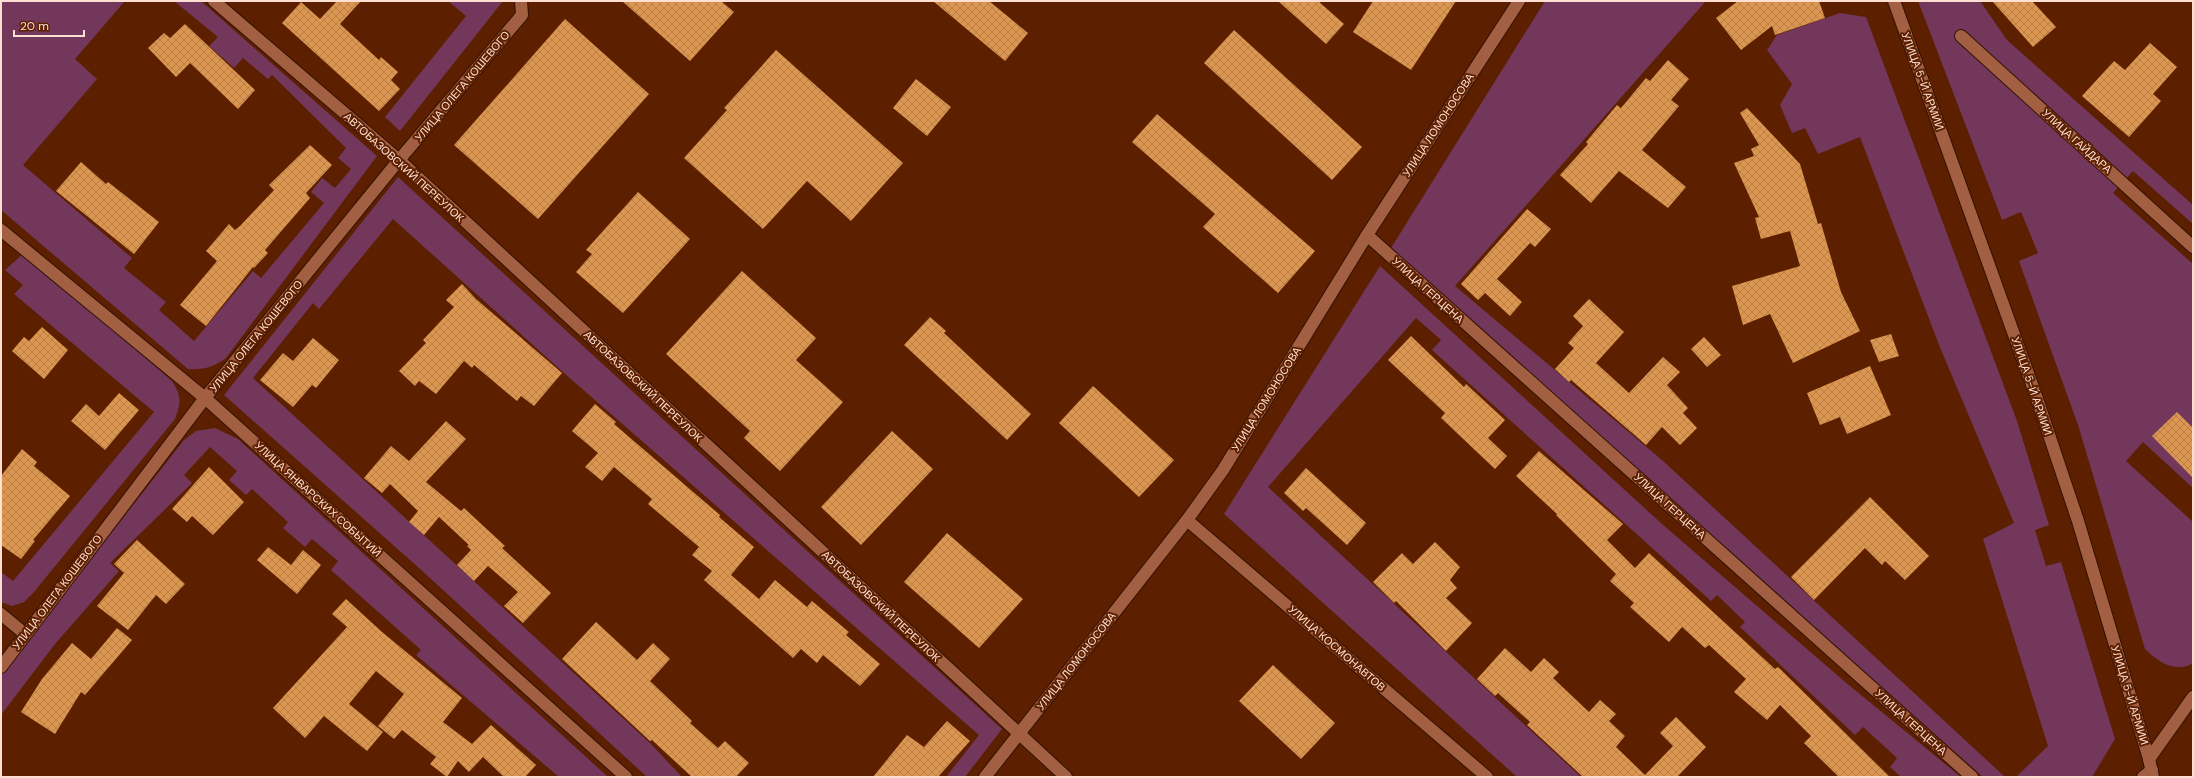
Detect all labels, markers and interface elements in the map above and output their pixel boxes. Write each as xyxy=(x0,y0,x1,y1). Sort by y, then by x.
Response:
scale bar xyxy=(14,12,84,38)
text: 20 m xyxy=(20,18,49,34)
street label: УЛИЦА ОЛЕГА КОШЕВОГО xyxy=(412,27,513,144)
street label: УЛИЦА 5-Й АРМИИ xyxy=(1899,30,1947,132)
street label: УЛИЦА ЛОМОНОСОВА xyxy=(1399,70,1477,179)
street label: УЛИЦА ГАЙДАРА xyxy=(2039,106,2115,177)
street label: АВТОБАЗОВСКИЙ ПЕРЕУЛОК xyxy=(341,109,467,225)
street label: УЛИЦА ГЕРЦЕНА xyxy=(1389,254,1467,326)
street label: УЛИЦА ОЛЕГА КОШЕВОГО xyxy=(206,277,306,395)
street label: АВТОБАЗОВСКИЙ ПЕРЕУЛОК xyxy=(581,327,706,445)
street label: УЛИЦА 5-Й АРМИИ xyxy=(2009,335,2055,437)
street label: УЛИЦА ЛОМОНОСОВА xyxy=(1228,344,1304,454)
street label: УЛИЦА ЯНВАРСКИХ СОБЫТИЙ xyxy=(252,438,384,560)
street label: УЛИЦА ГЕРЦЕНА xyxy=(1631,470,1709,542)
street label: УЛИЦА ОЛЕГА КОШЕВОГО xyxy=(9,531,105,652)
street label: АВТОБАЗОВСКИЙ ПЕРЕУЛОК xyxy=(819,547,944,665)
street label: УЛИЦА КОСМОНАВТОВ xyxy=(1285,602,1389,694)
street label: УЛИЦА ЛОМОНОСОВА xyxy=(1033,609,1119,713)
street label: УЛИЦА 5-Й АРМИИ xyxy=(2108,644,2152,746)
street label: УЛИЦА ГЕРЦЕНА xyxy=(1872,686,1950,758)

